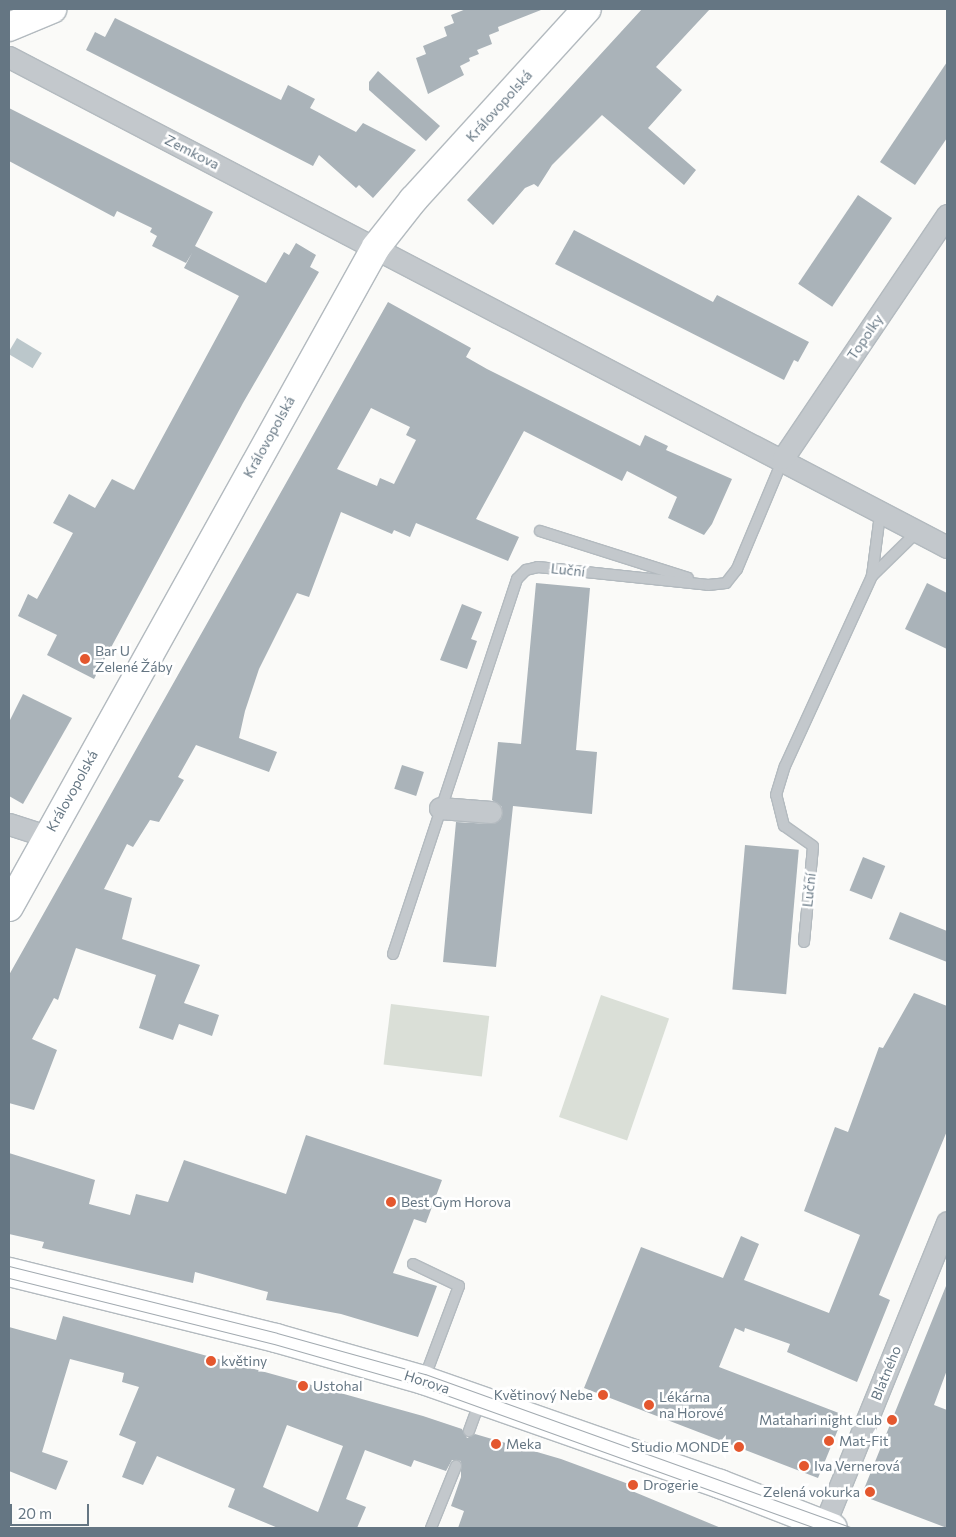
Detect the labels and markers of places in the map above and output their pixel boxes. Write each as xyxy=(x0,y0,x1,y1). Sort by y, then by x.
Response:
place label: Bar U Zelené Žáby xyxy=(95,643,173,676)
marker: Bar U Zelené Žáby xyxy=(79,653,91,665)
place label: Best Gym Horova xyxy=(401,1194,511,1210)
marker: Best Gym Horova xyxy=(385,1196,397,1208)
place label: květiny xyxy=(221,1353,267,1369)
marker: květiny xyxy=(205,1355,217,1367)
place label: Ustohal xyxy=(313,1378,362,1394)
marker: Ustohal xyxy=(297,1380,309,1392)
place label: Květinový Nebe xyxy=(494,1387,593,1403)
marker: Květinový Nebe xyxy=(597,1389,609,1401)
place label: Lékárna na Horové xyxy=(659,1389,724,1421)
marker: Lékárna na Horové xyxy=(643,1399,655,1411)
place label: Matahari night club xyxy=(759,1412,882,1428)
marker: Matahari night club xyxy=(886,1414,898,1426)
place label: Mat-Fit xyxy=(839,1433,889,1449)
marker: Mat-Fit xyxy=(823,1435,835,1447)
place label: Meka xyxy=(506,1436,542,1452)
marker: Meka xyxy=(490,1438,502,1450)
place label: Studio MONDE xyxy=(631,1439,729,1455)
marker: Studio MONDE xyxy=(733,1441,745,1453)
place label: Iva Vernerová xyxy=(814,1458,900,1474)
marker: Iva Vernerová xyxy=(798,1460,810,1472)
place label: Drogerie xyxy=(643,1477,698,1493)
marker: Drogerie xyxy=(627,1479,639,1491)
place label: Zelená vokurka xyxy=(763,1484,860,1500)
marker: Zelená vokurka xyxy=(864,1486,876,1498)

